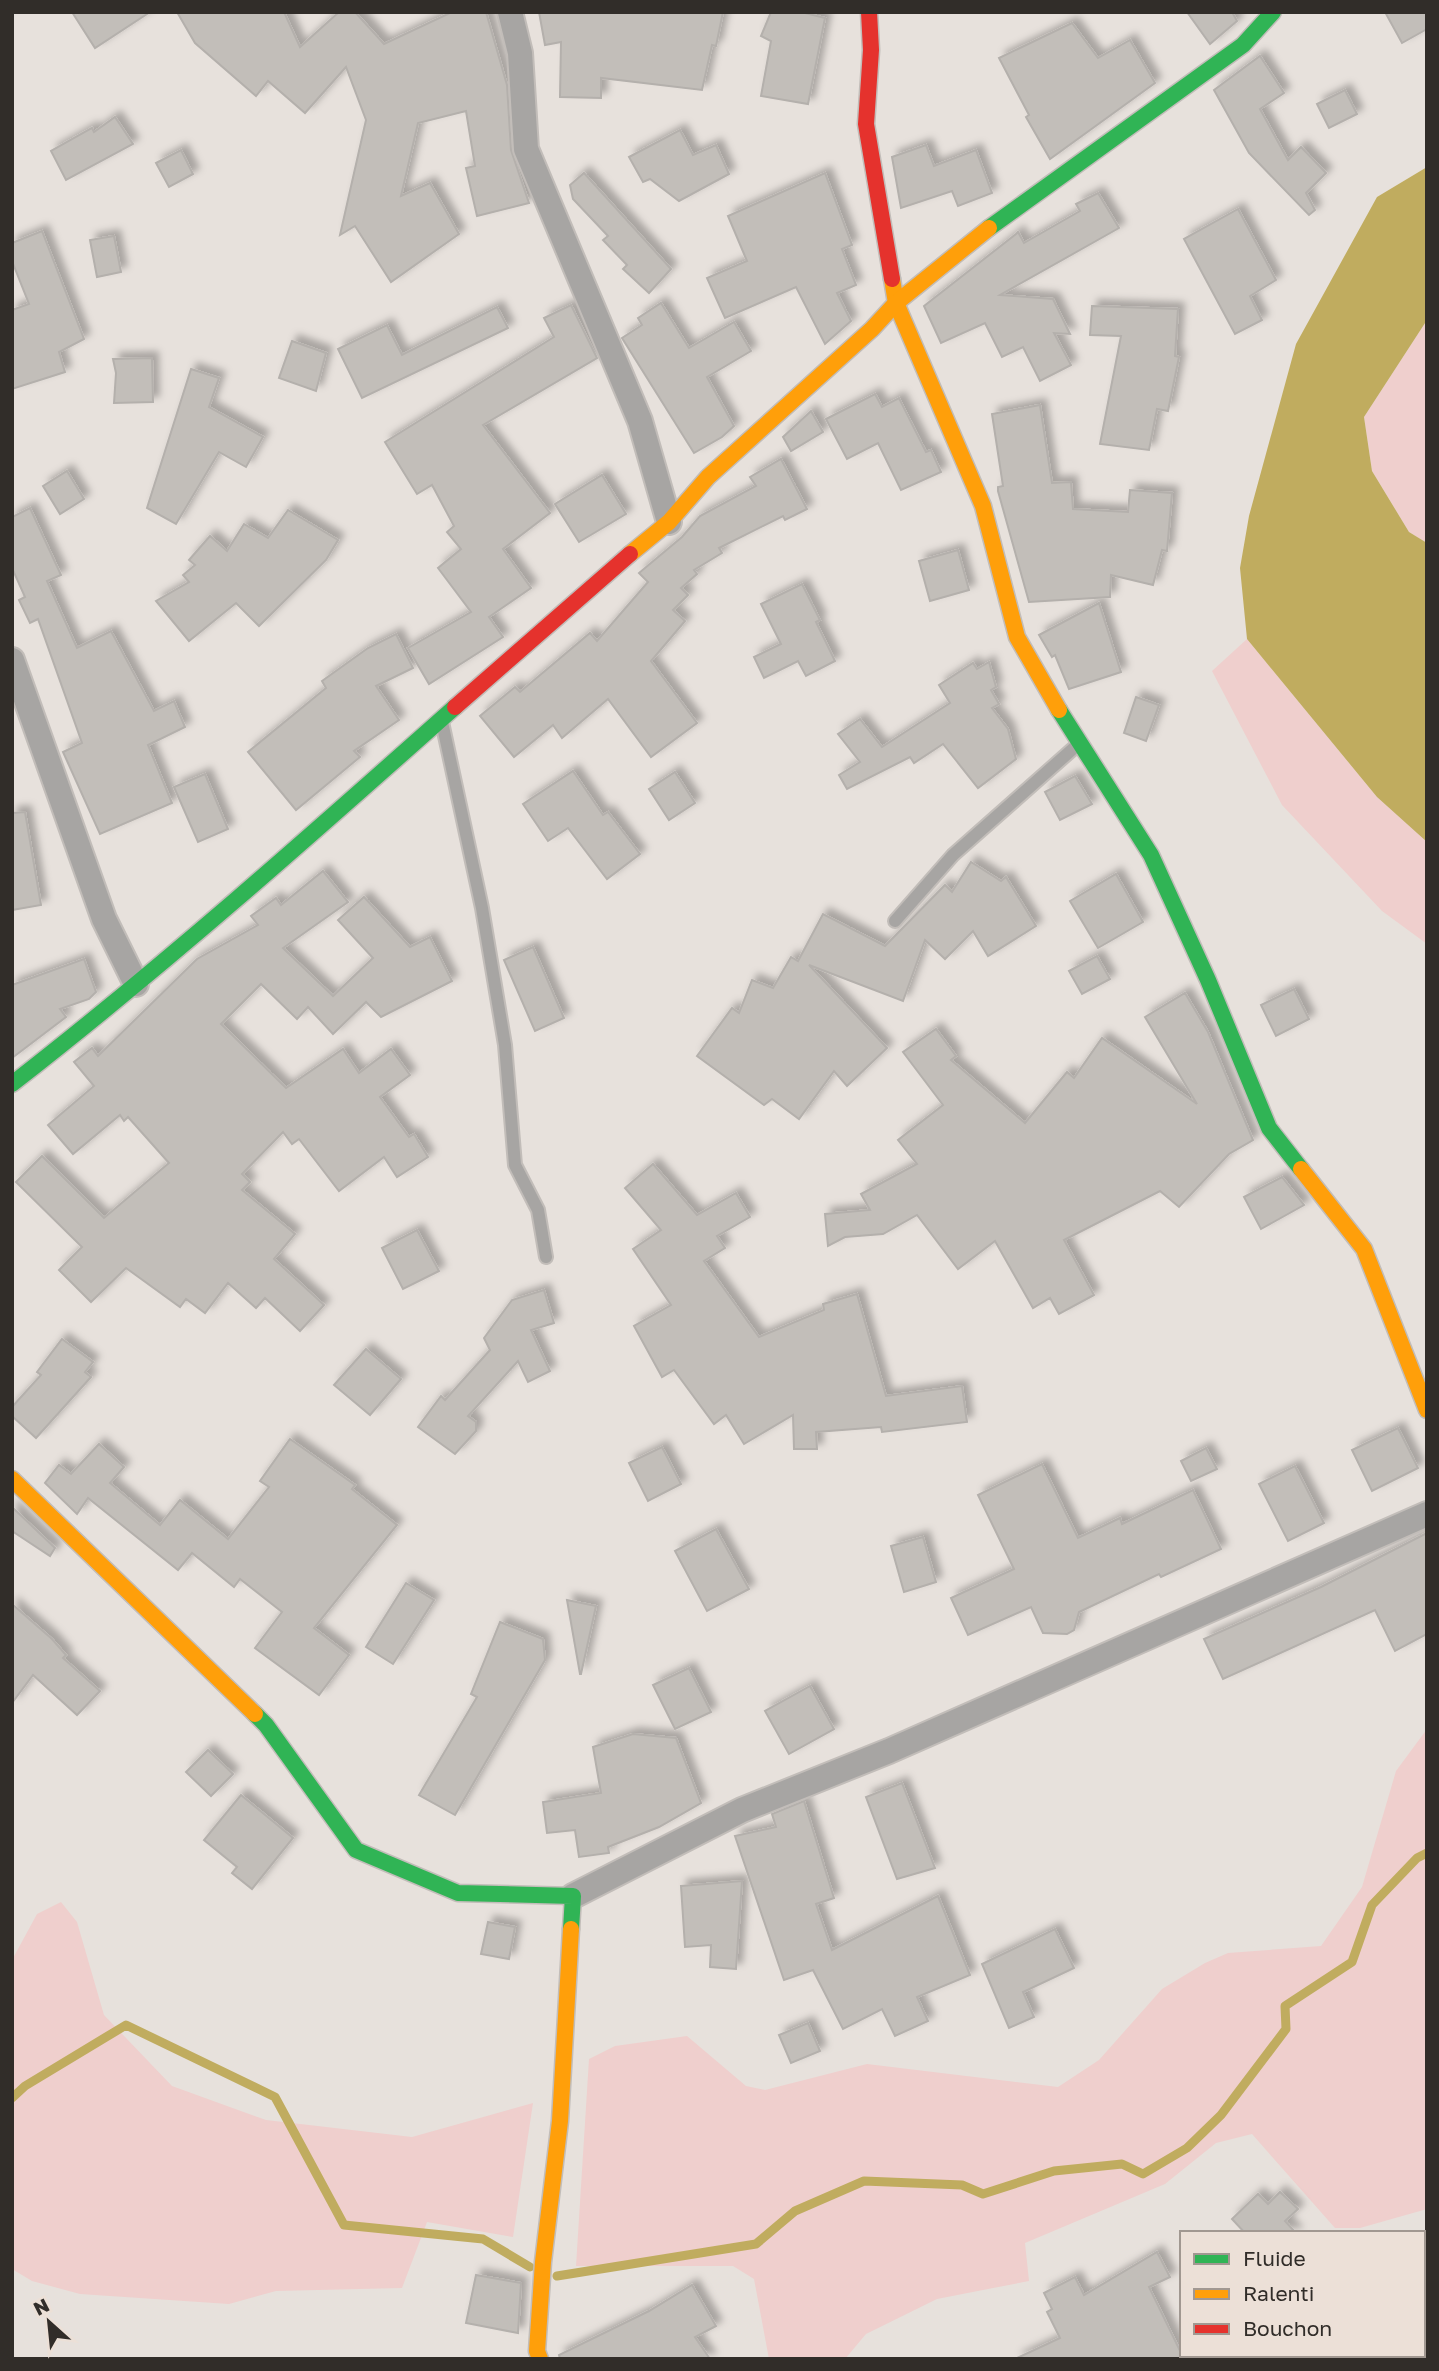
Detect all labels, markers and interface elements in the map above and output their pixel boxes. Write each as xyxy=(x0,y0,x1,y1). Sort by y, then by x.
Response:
legend xyxy=(1180,2231,1425,2357)
text: Fluide xyxy=(1243,2245,1306,2271)
text: Ralenti xyxy=(1243,2280,1314,2306)
north arrow xyxy=(14,2287,84,2357)
text: N xyxy=(29,2293,53,2320)
text: Bouchon xyxy=(1243,2315,1332,2341)

